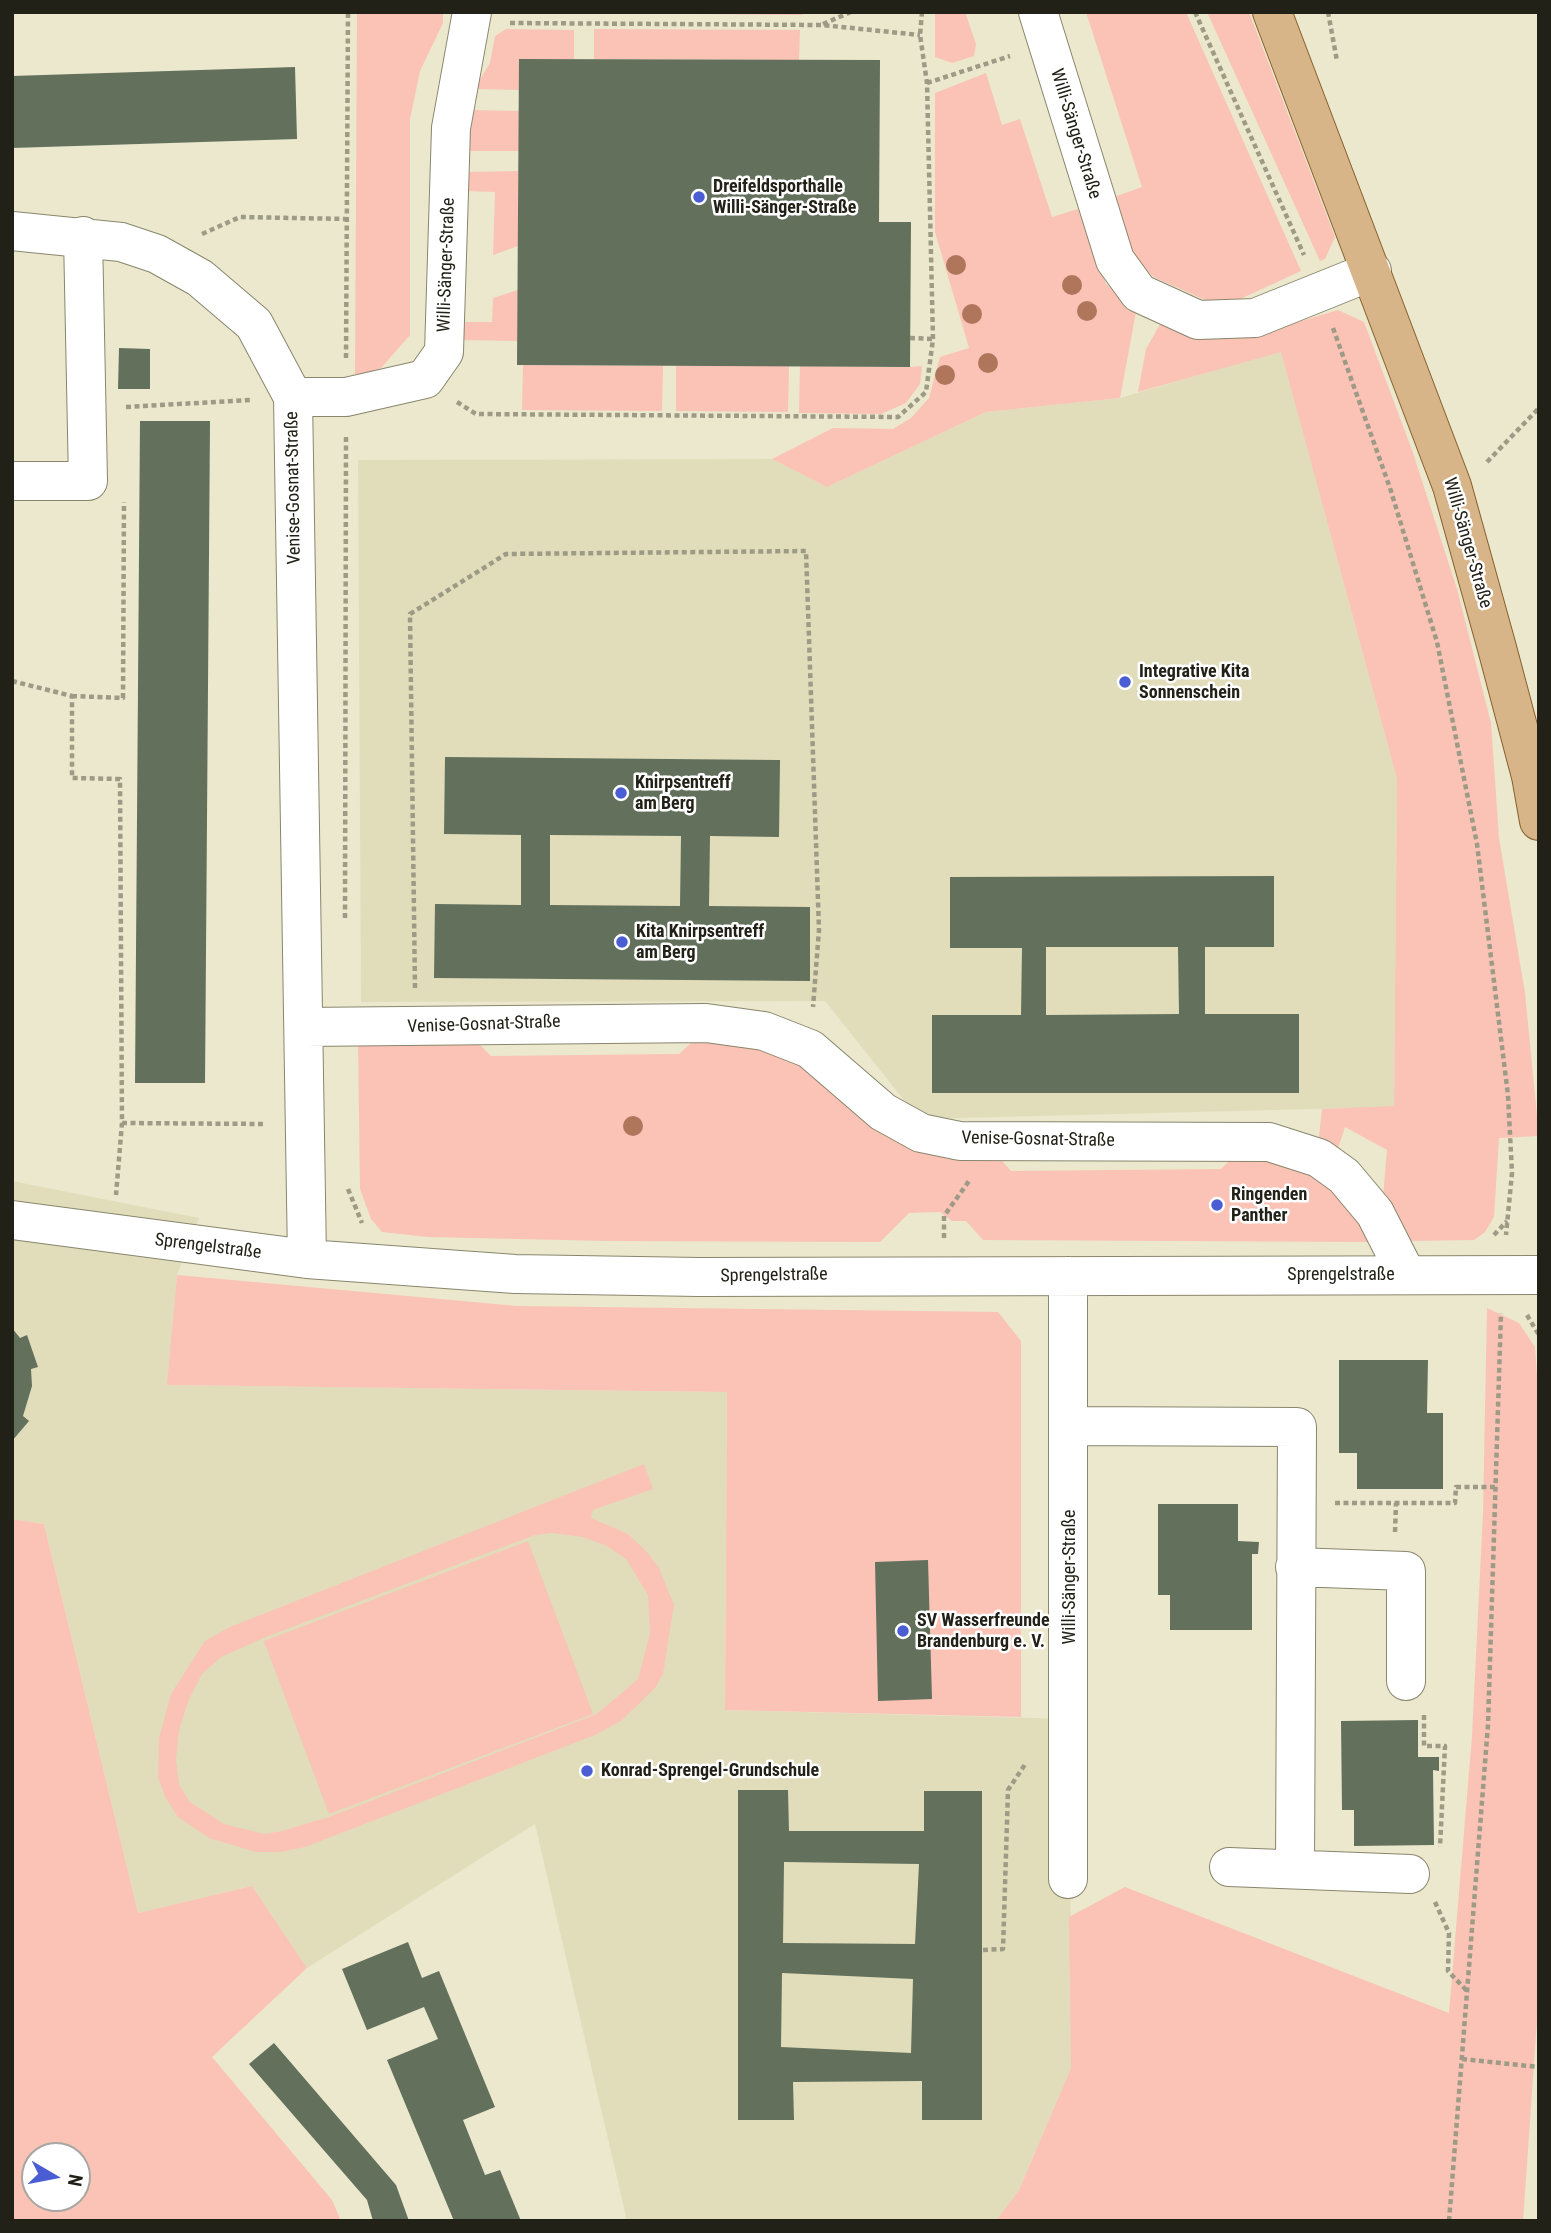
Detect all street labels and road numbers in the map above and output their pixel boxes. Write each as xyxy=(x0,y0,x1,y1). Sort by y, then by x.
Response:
street label: Willi-Sänger-Straße xyxy=(1045,66,1105,202)
street label: Willi-Sänger-Straße xyxy=(434,197,460,333)
street label: Venise-Gosnat-Straße xyxy=(282,411,306,565)
street label: Willi-Sänger-Straße xyxy=(1438,475,1496,611)
street label: Venise-Gosnat-Straße xyxy=(407,1012,561,1038)
street label: Venise-Gosnat-Straße xyxy=(961,1128,1115,1152)
street label: Sprengelstraße xyxy=(153,1230,263,1264)
street label: Sprengelstraße xyxy=(720,1264,828,1288)
street label: Sprengelstraße xyxy=(1287,1264,1395,1286)
street label: Willi-Sänger-Straße xyxy=(1059,1510,1081,1644)

